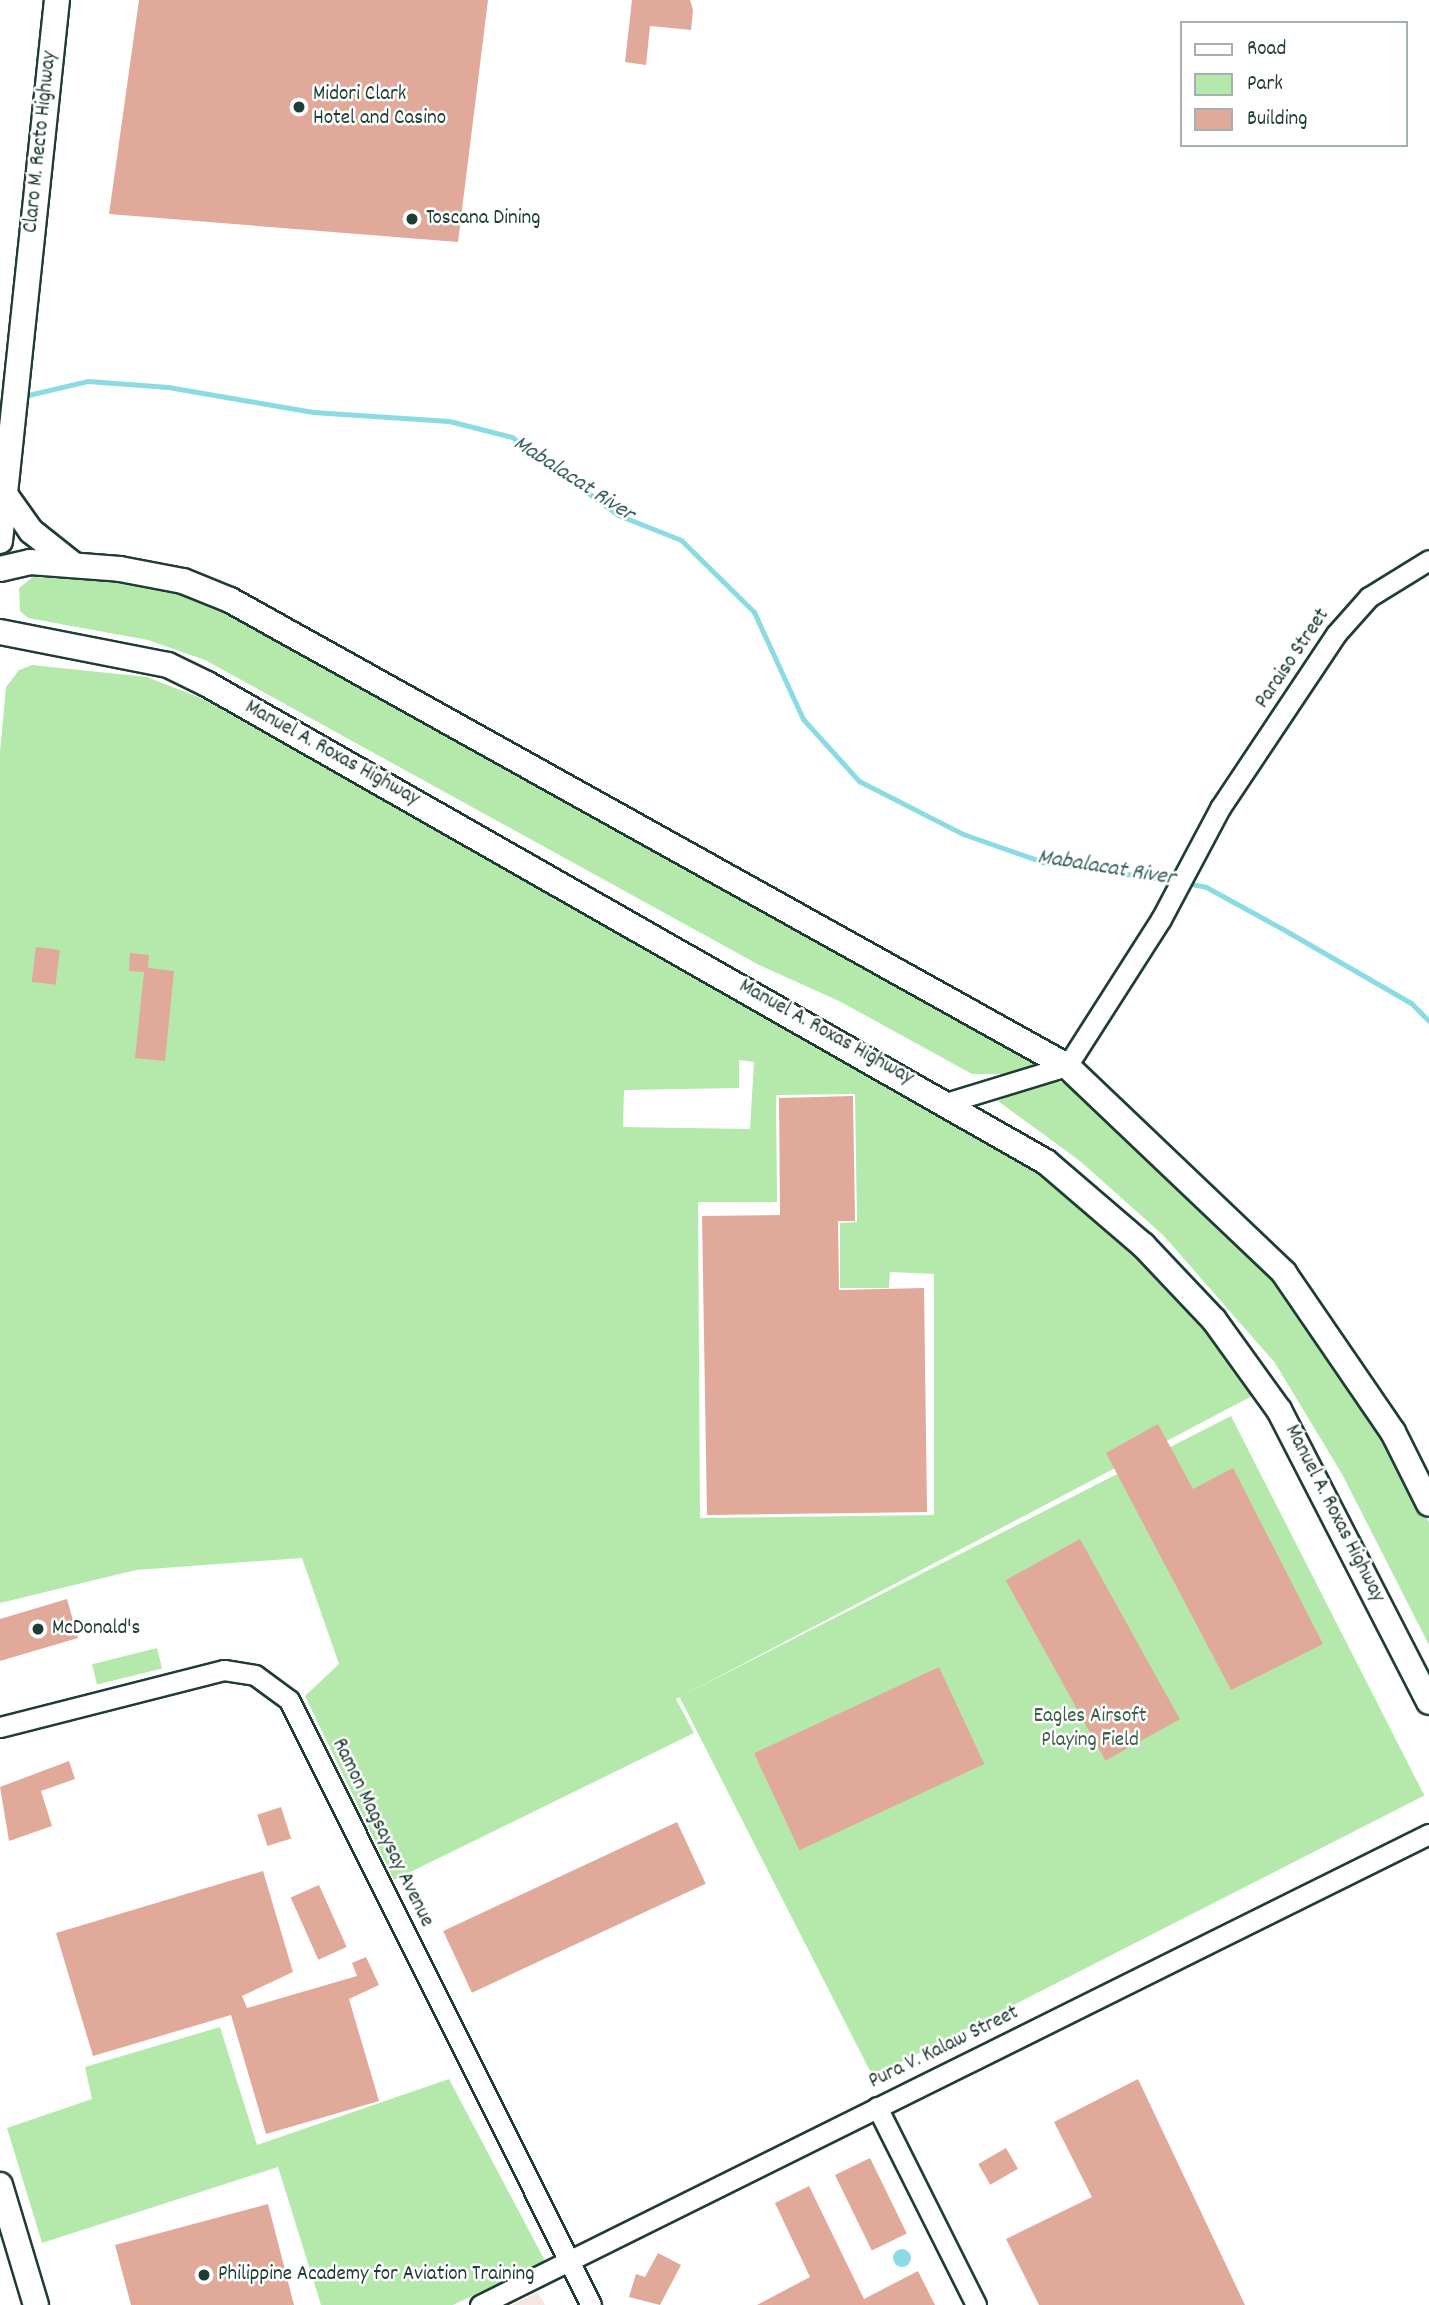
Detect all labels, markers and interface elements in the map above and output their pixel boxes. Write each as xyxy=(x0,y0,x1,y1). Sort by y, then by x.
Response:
legend xyxy=(1180,21,1408,147)
text: Road xyxy=(1247,35,1286,65)
street label: Claro M. Recto Highway xyxy=(19,50,63,234)
text: Park xyxy=(1247,70,1283,100)
place label: Midori Clark Hotel and Casino xyxy=(313,82,446,132)
marker: Midori Clark Hotel and Casino xyxy=(291,99,307,115)
text: Building xyxy=(1247,105,1307,135)
place label: Toscana Dining xyxy=(426,206,540,232)
marker: Toscana Dining xyxy=(404,211,420,227)
water label: Mabalacat River xyxy=(507,431,639,529)
street label: Paraiso Street xyxy=(1250,604,1336,714)
street label: Manuel A. Roxas Highway xyxy=(240,696,424,812)
water label: Mabalacat River xyxy=(1035,845,1177,893)
street label: Manuel A. Roxas Highway xyxy=(734,975,918,1091)
street label: Manuel A. Roxas Highway xyxy=(1278,1421,1390,1607)
place label: McDonald's xyxy=(52,1616,140,1642)
marker: McDonald's xyxy=(30,1621,46,1637)
park label: Eagles Airsoft Playing Field xyxy=(1034,1704,1146,1754)
street label: Ramon Magsaysay Avenue xyxy=(325,1735,439,1931)
street label: Pura V. Kalaw Street xyxy=(865,2001,1023,2095)
place label: Philippine Academy for Aviation Training xyxy=(218,2262,534,2288)
marker: Philippine Academy for Aviation Training xyxy=(196,2267,212,2283)

